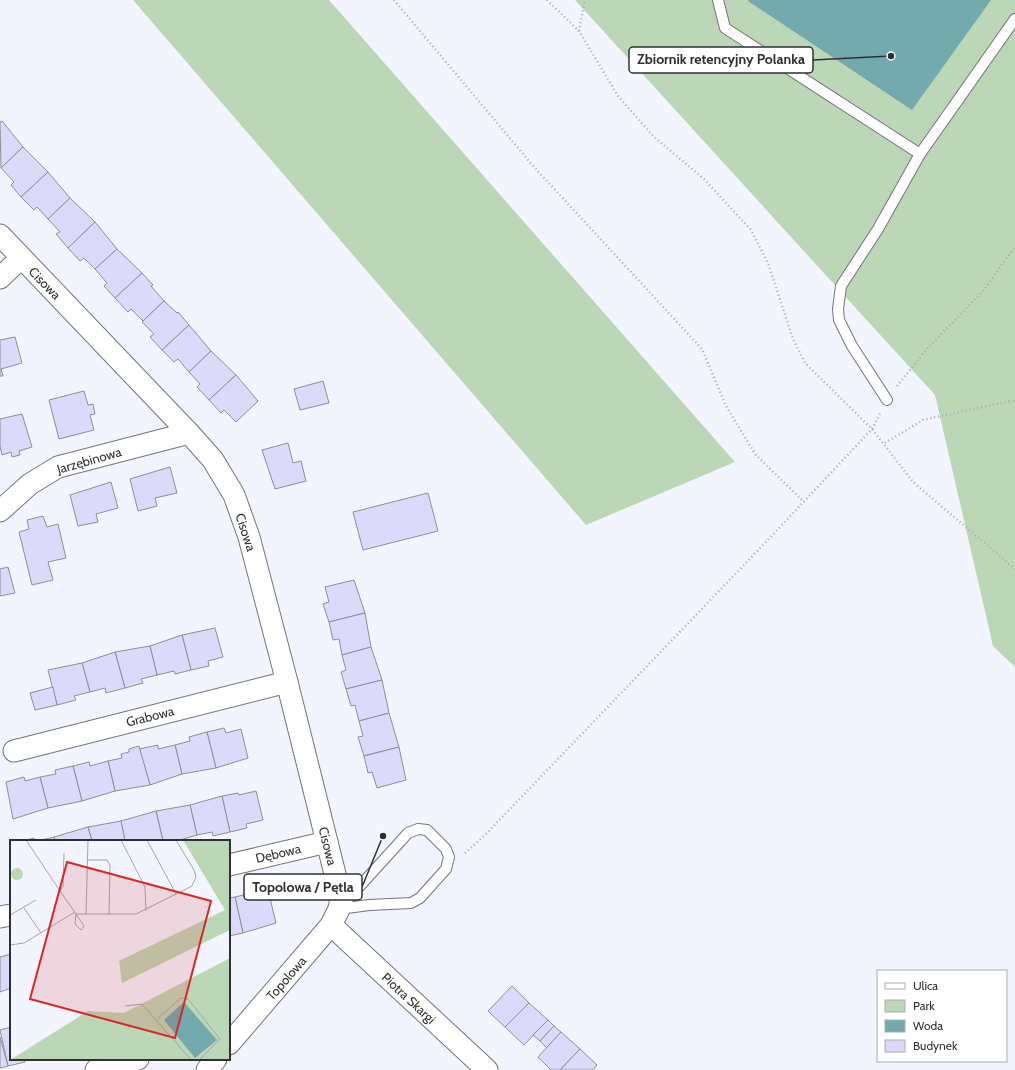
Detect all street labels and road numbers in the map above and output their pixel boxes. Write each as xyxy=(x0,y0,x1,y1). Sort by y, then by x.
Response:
street label: Cisowa xyxy=(26,263,65,303)
street label: Jarzębinowa xyxy=(54,443,124,477)
street label: Cisowa xyxy=(232,511,260,554)
street label: Grabowa xyxy=(124,702,176,730)
street label: Cisowa xyxy=(315,825,341,868)
street label: Dębowa xyxy=(254,840,303,866)
street label: Topolowa xyxy=(263,952,310,1003)
street label: Piotra Skargi xyxy=(379,969,439,1027)

